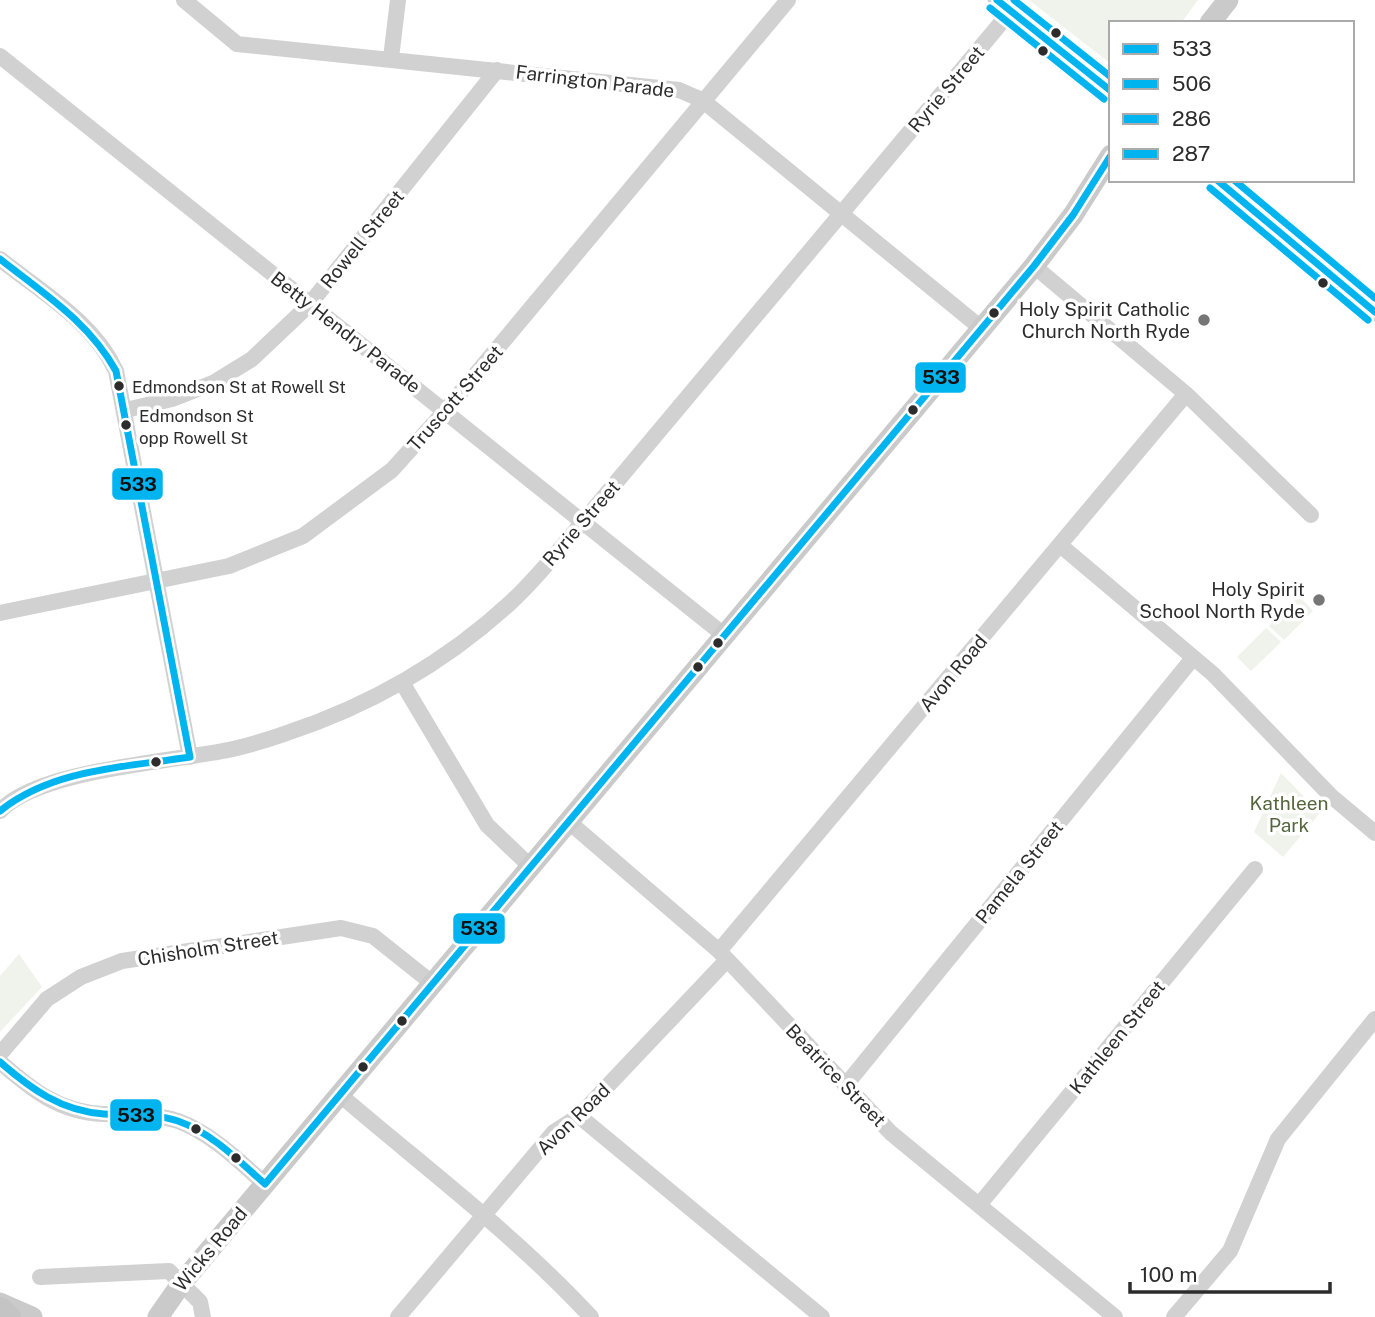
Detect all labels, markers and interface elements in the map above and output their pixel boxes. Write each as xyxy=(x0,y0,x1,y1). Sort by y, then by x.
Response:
legend xyxy=(1109,21,1354,182)
unlabelled marker xyxy=(1049,26,1063,40)
text: 533 xyxy=(1172,36,1212,61)
street label: Ryrie Street xyxy=(904,41,988,137)
unlabelled marker xyxy=(1036,44,1050,58)
street label: Farrington Parade xyxy=(514,60,676,102)
text: 506 xyxy=(1172,71,1211,96)
text: 286 xyxy=(1172,106,1211,131)
text: 287 xyxy=(1172,141,1210,166)
street label: Rowell Street xyxy=(316,185,408,293)
street label: Betty Hendry Parade xyxy=(267,267,425,397)
unlabelled marker xyxy=(1316,276,1330,290)
place label: Holy Spirit Catholic Church North Ryde xyxy=(1019,298,1190,342)
unlabelled marker xyxy=(987,306,1001,320)
marker: Holy Spirit Catholic Church North Ryde xyxy=(1196,312,1212,328)
street label: Truscott Street xyxy=(403,340,507,456)
line badge: 533 xyxy=(914,361,967,394)
text: 533 xyxy=(922,366,960,388)
place label: Edmondson St at Rowell St xyxy=(132,377,346,397)
marker: Edmondson St at Rowell St xyxy=(112,379,126,393)
unlabelled marker xyxy=(906,403,920,417)
place label: Edmondson St opp Rowell St xyxy=(139,406,254,448)
marker: Edmondson St opp Rowell St xyxy=(119,418,133,432)
line badge: 533 xyxy=(111,467,164,501)
text: 533 xyxy=(119,473,157,495)
street label: Ryrie Street xyxy=(538,476,624,570)
place label: Holy Spirit School North Ryde xyxy=(1139,578,1305,622)
marker: Holy Spirit School North Ryde xyxy=(1311,592,1327,608)
street label: Avon Road xyxy=(915,630,991,716)
unlabelled marker xyxy=(711,636,725,650)
unlabelled marker xyxy=(691,660,705,674)
unlabelled marker xyxy=(149,755,163,769)
park label: Kathleen Park xyxy=(1249,792,1329,836)
street label: Pamela Street xyxy=(971,816,1067,928)
line badge: 533 xyxy=(452,912,506,945)
text: 533 xyxy=(460,917,498,939)
street label: Chisholm Street xyxy=(136,926,280,970)
street label: Kathleen Street xyxy=(1065,976,1169,1098)
unlabelled marker xyxy=(395,1014,409,1028)
street label: Beatrice Street xyxy=(782,1019,890,1131)
unlabelled marker xyxy=(356,1060,370,1074)
street label: Avon Road xyxy=(532,1079,614,1159)
line badge: 533 xyxy=(109,1098,163,1132)
text: 533 xyxy=(117,1104,155,1126)
unlabelled marker xyxy=(189,1122,203,1136)
unlabelled marker xyxy=(229,1151,243,1165)
street label: Wicks Road xyxy=(169,1203,251,1295)
scale bar xyxy=(1130,1250,1330,1294)
text: 100 m xyxy=(1140,1262,1197,1287)

